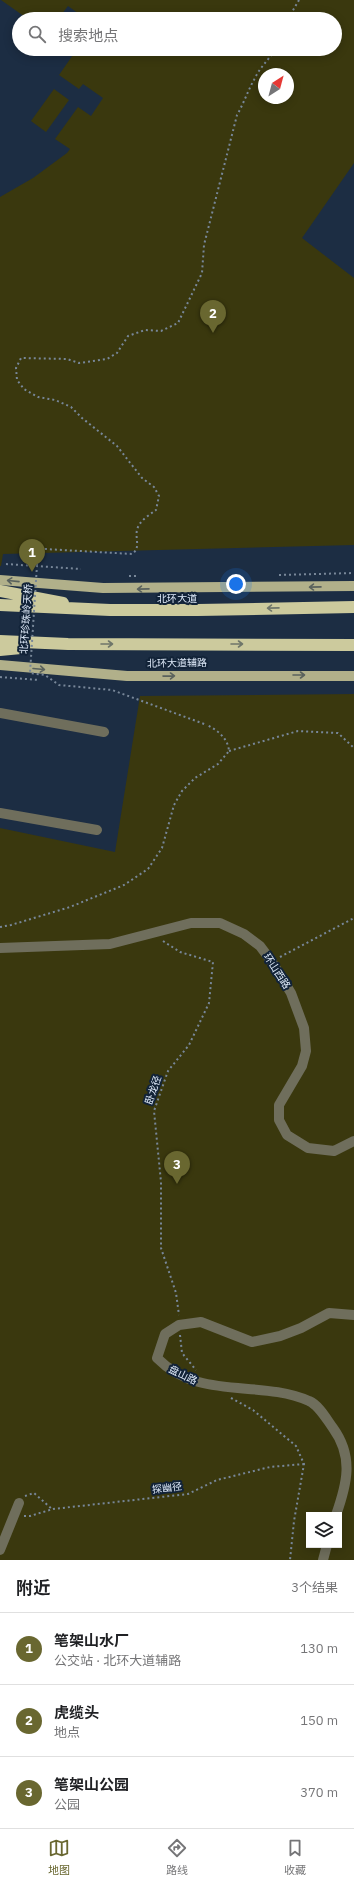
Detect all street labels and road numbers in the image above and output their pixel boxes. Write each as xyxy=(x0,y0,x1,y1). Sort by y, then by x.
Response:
street label: 北环珍珠岭天桥 xyxy=(17,584,35,654)
street label: 北环大道 xyxy=(157,592,197,605)
street label: 北环大道辅路 xyxy=(147,656,207,670)
street label: 环山西路 xyxy=(261,951,293,991)
street label: 卧龙径 xyxy=(142,1074,164,1106)
street label: 盘山路 xyxy=(167,1363,199,1387)
street label: 探幽径 xyxy=(151,1480,183,1496)

